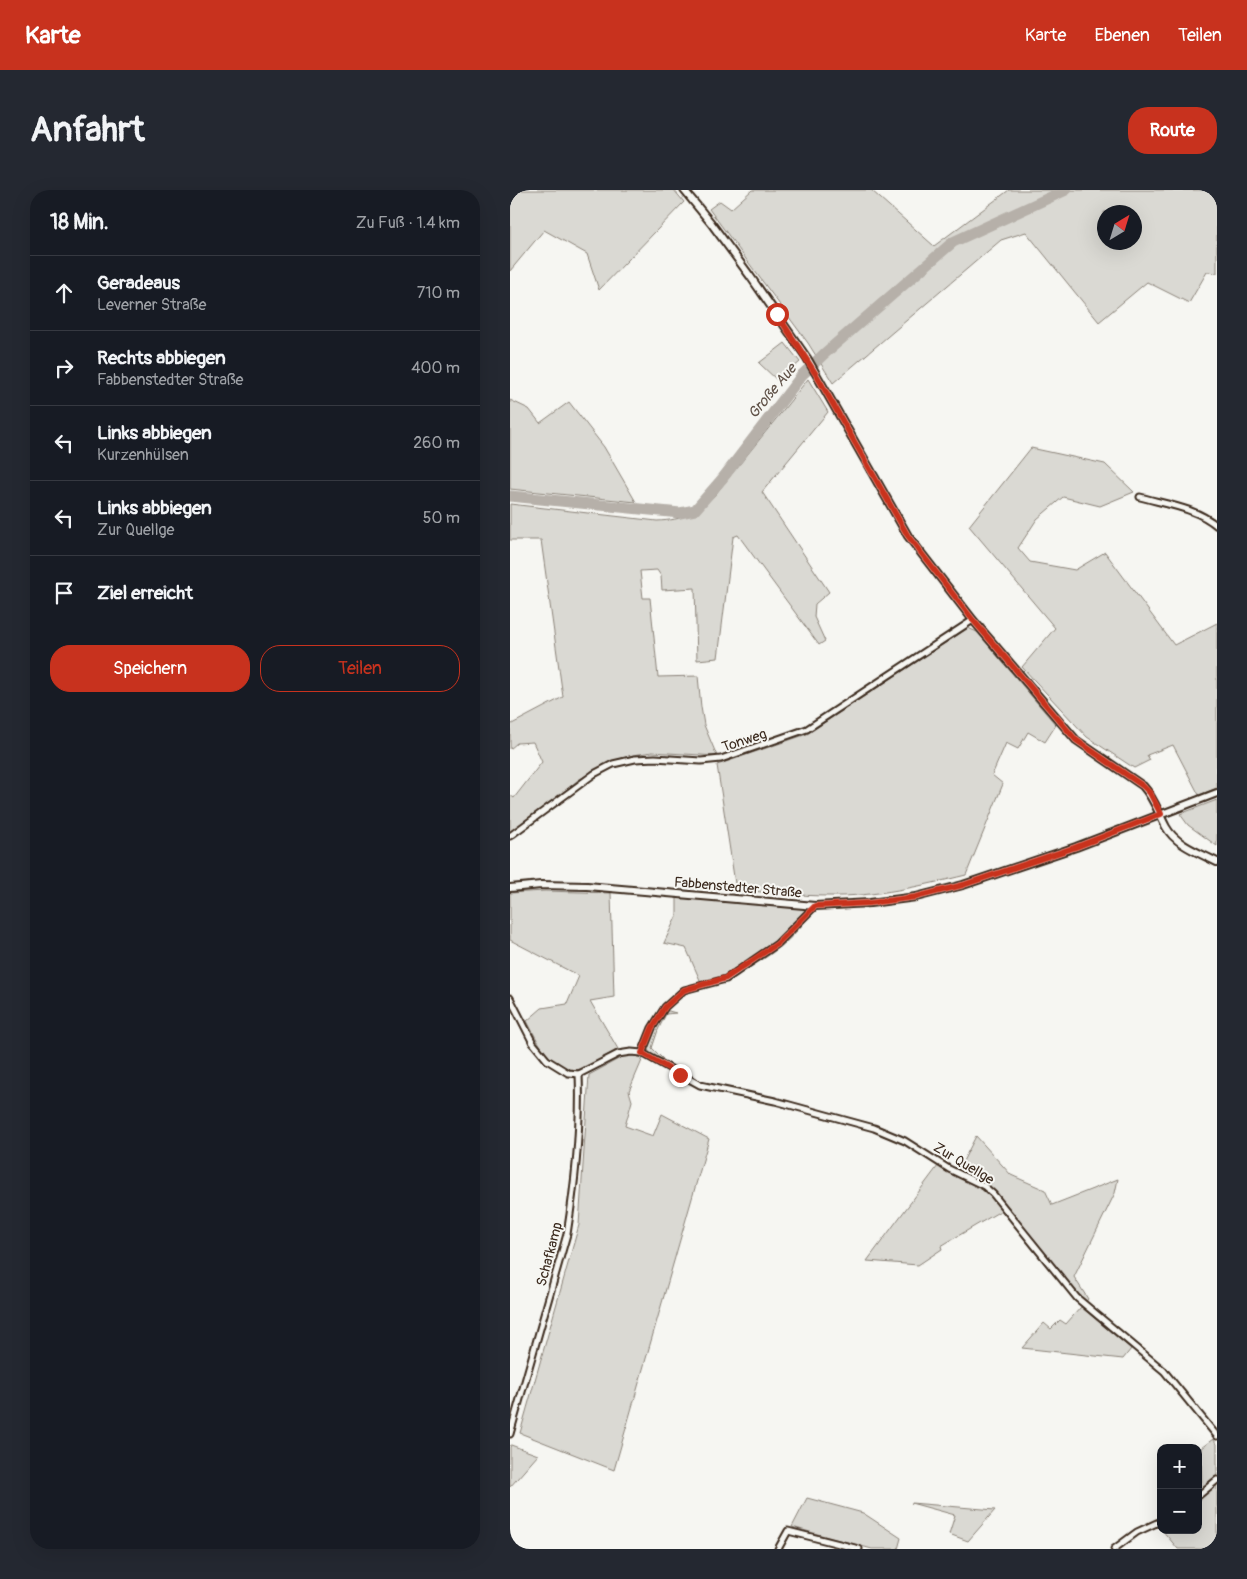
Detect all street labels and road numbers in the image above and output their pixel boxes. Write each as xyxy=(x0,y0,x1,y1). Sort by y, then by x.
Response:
street label: Tonweg xyxy=(720,725,769,756)
street label: Fabbenstedter Straße xyxy=(673,873,803,902)
street label: Zur Quellge xyxy=(930,1139,997,1188)
street label: Schafkamp xyxy=(533,1220,566,1288)

